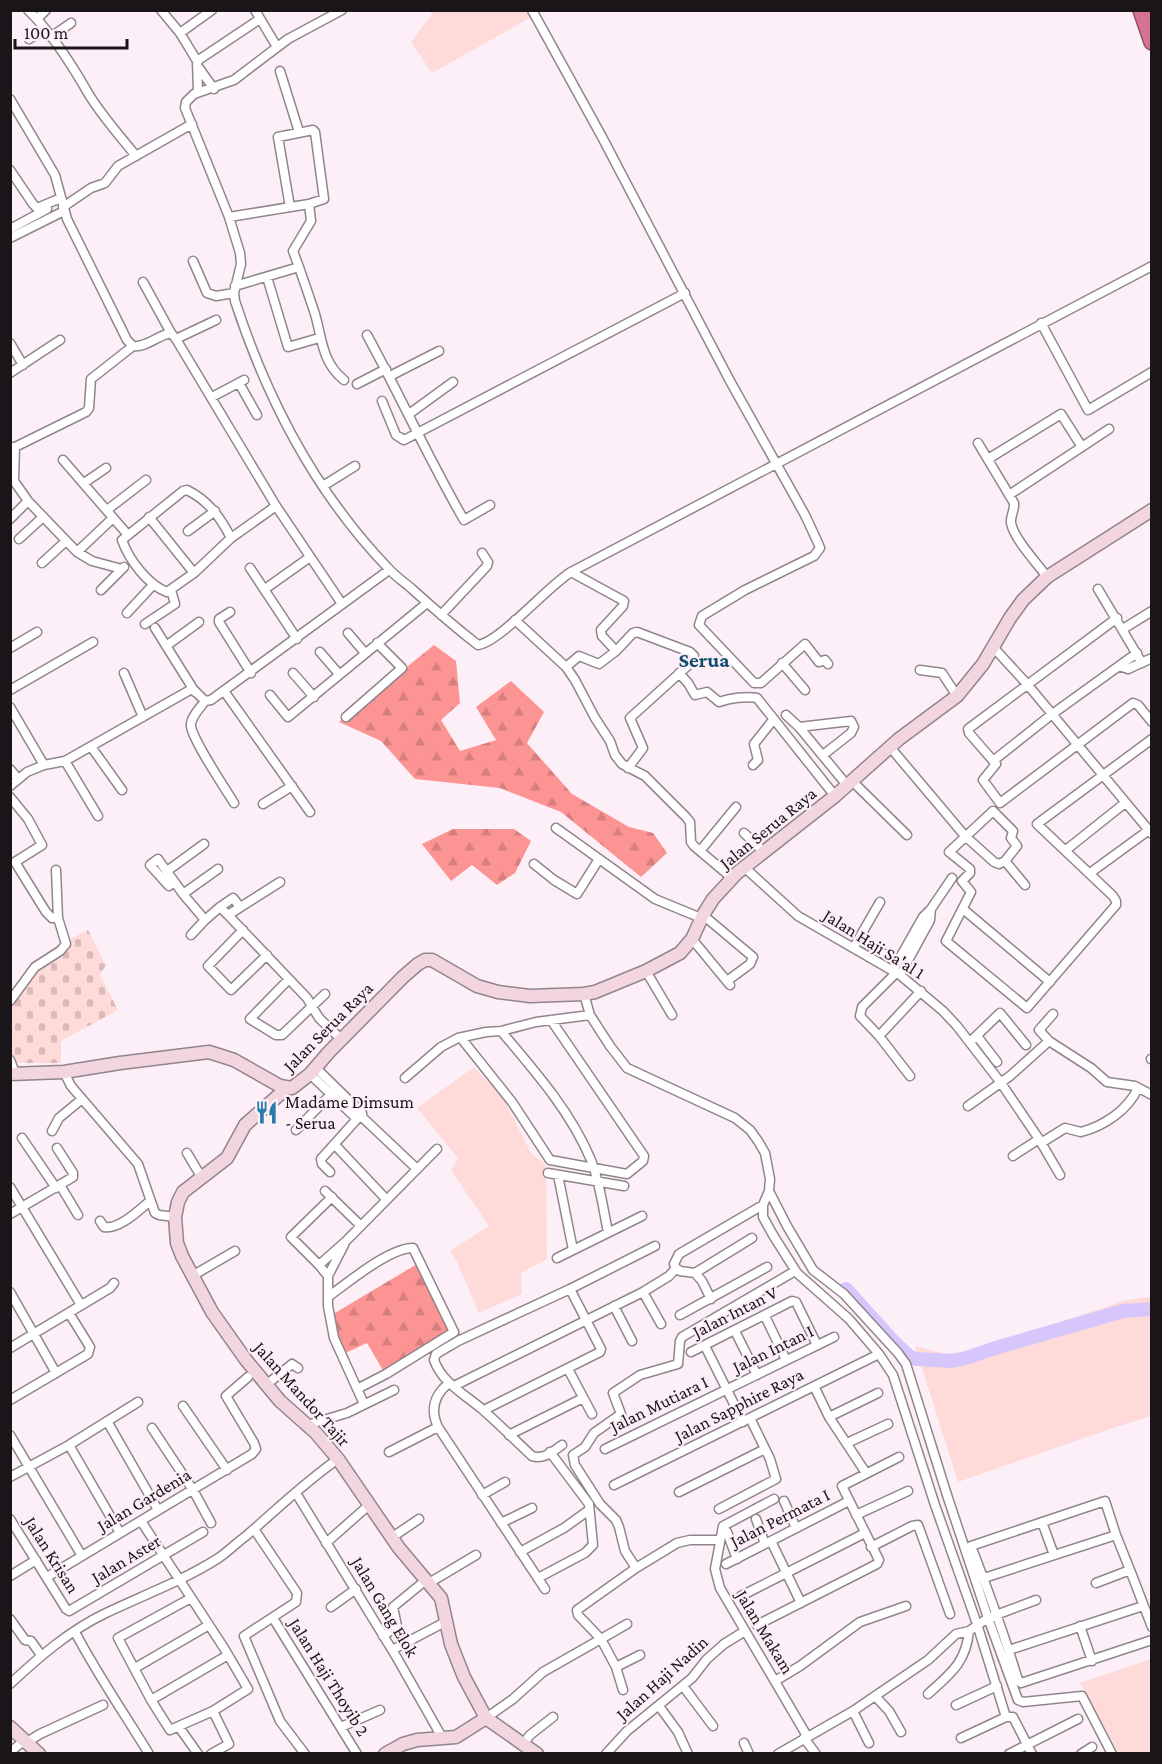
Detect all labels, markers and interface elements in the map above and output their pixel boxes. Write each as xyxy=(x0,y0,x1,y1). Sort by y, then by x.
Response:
scale bar xyxy=(15,12,128,50)
text: 100 m xyxy=(24,23,69,43)
district label: Serua xyxy=(679,648,730,672)
street label: Jalan Serua Raya xyxy=(714,783,820,874)
street label: Jalan Haji Sa'al 1 xyxy=(817,904,928,984)
street label: Jalan Serua Raya xyxy=(278,978,377,1077)
place label: Madame Dimsum - Serua xyxy=(285,1092,415,1133)
restaurant icon: Madame Dimsum - Serua xyxy=(254,1099,280,1125)
street label: Jalan Intan V xyxy=(688,1282,781,1343)
street label: Jalan Intan I xyxy=(727,1321,817,1378)
street label: Jalan Mandor Tajir xyxy=(248,1336,355,1452)
street label: Jalan Sapphire Raya xyxy=(670,1364,807,1447)
street label: Jalan Mutiara I xyxy=(605,1372,711,1437)
street label: Jalan Gardenia xyxy=(92,1464,194,1537)
street label: Jalan Permata I xyxy=(725,1484,833,1552)
street label: Jalan Krisan xyxy=(20,1511,84,1597)
street label: Jalan Aster xyxy=(86,1530,165,1588)
street label: Jalan Gang Elok xyxy=(346,1552,423,1661)
street label: Jalan Makam xyxy=(731,1585,798,1678)
street label: Jalan Haji Thoyib 2 xyxy=(283,1613,373,1740)
street label: Jalan Haji Nadin xyxy=(611,1631,713,1726)

